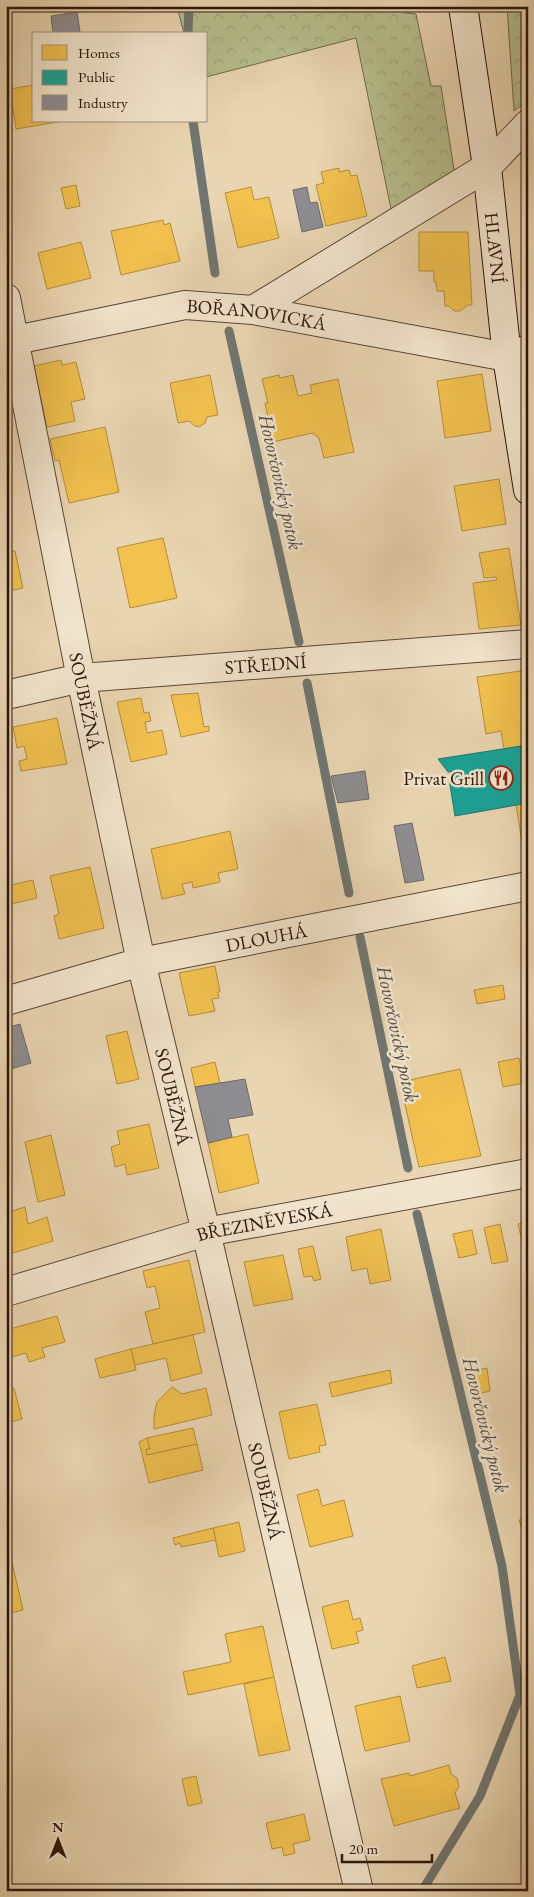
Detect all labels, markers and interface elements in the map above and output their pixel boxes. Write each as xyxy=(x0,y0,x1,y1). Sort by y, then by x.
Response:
legend xyxy=(32,32,208,122)
text: Homes xyxy=(78,43,120,62)
text: Public xyxy=(78,67,115,86)
text: Industry xyxy=(78,93,128,112)
street label: HLAVNÍ xyxy=(479,211,511,285)
street label: BOŘANOVICKÁ xyxy=(186,293,329,336)
water label: Hovorčovický potok xyxy=(252,410,309,553)
street label: STŘEDNÍ xyxy=(224,649,308,680)
street label: SOUBĚŽNÁ xyxy=(63,650,108,753)
restaurant icon: Privat Grill xyxy=(488,765,514,791)
place label: Privat Grill xyxy=(403,766,484,791)
street label: DLOUHÁ xyxy=(223,918,310,958)
water label: Hovorčovický potok xyxy=(371,962,425,1105)
street label: SOUBĚŽNÁ xyxy=(149,1046,197,1149)
street label: BŘEZINĚVESKÁ xyxy=(193,1197,335,1247)
water label: Hovorčovický potok xyxy=(456,1354,515,1495)
street label: SOUBĚŽNÁ xyxy=(242,1440,289,1543)
north arrow xyxy=(32,1814,82,1864)
text: N xyxy=(52,1818,64,1836)
scale bar xyxy=(342,1832,432,1864)
text: 20 m xyxy=(349,1839,378,1858)

